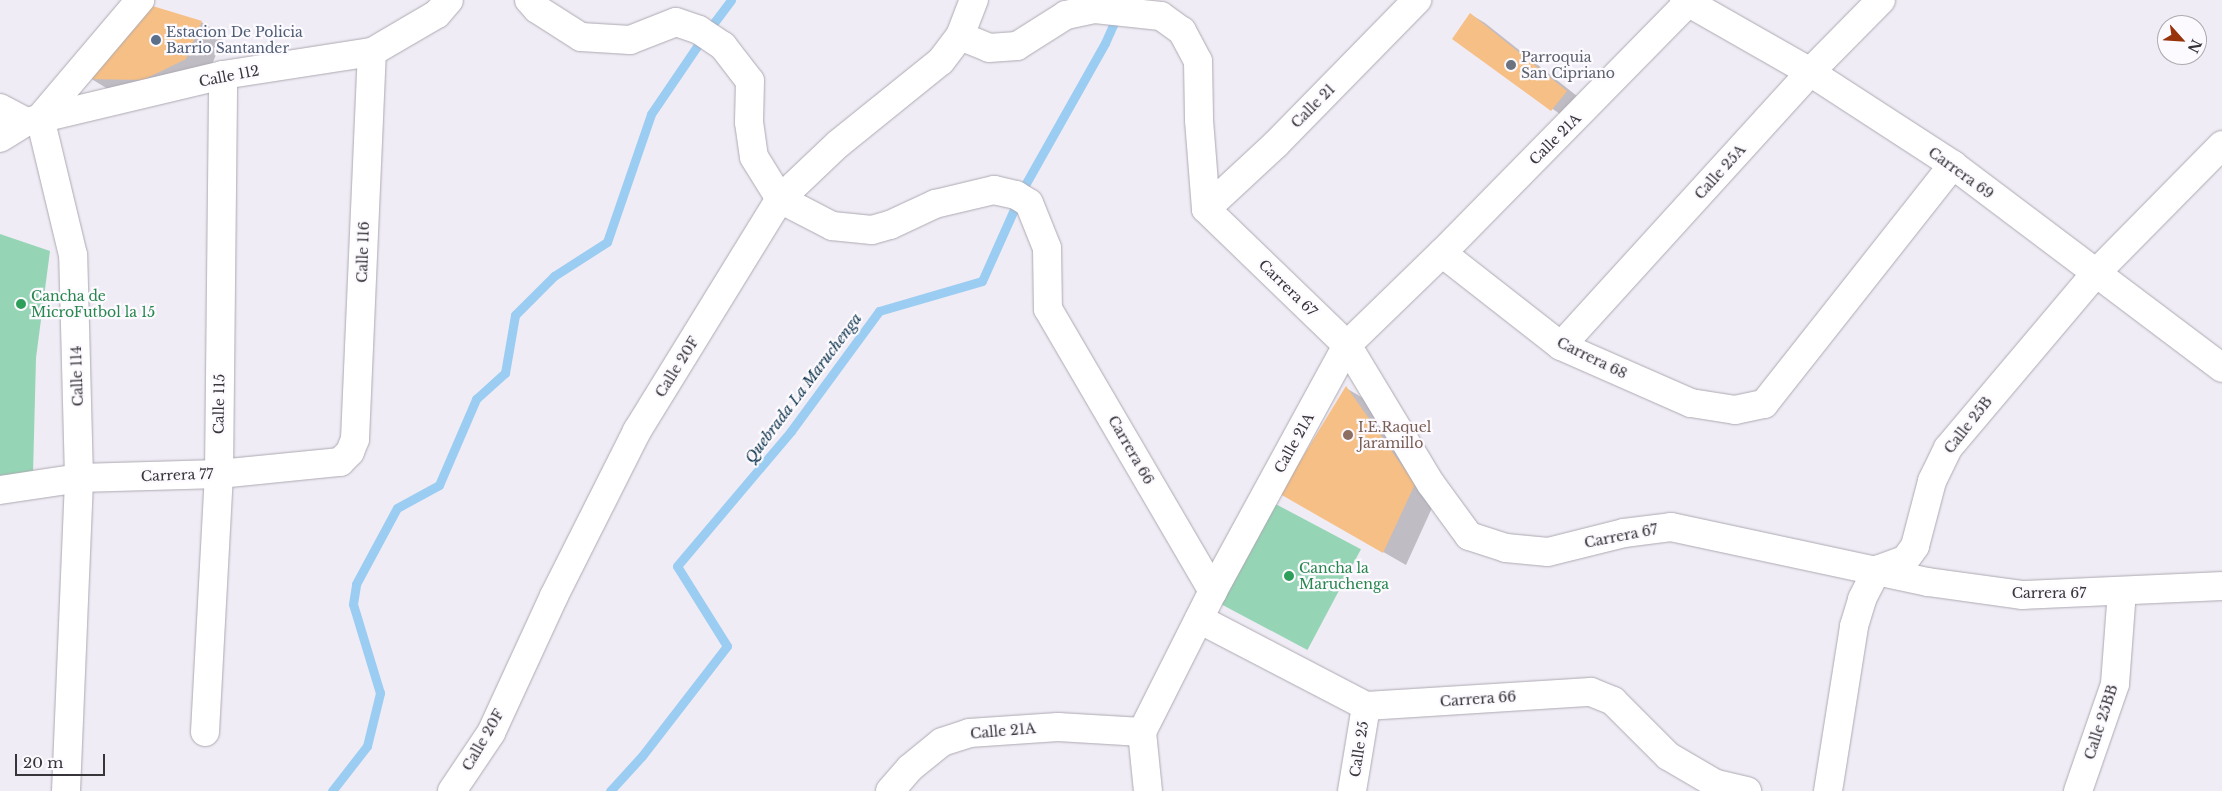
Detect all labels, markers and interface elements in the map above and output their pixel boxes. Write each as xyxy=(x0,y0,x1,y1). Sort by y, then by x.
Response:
north arrow xyxy=(2157,15,2207,65)
place label: Estacion De Policia Barrio Santander xyxy=(166,24,303,56)
marker: Estacion De Policia Barrio Santander xyxy=(150,34,162,46)
text: N xyxy=(2184,36,2206,56)
place label: Parroquia San Cipriano xyxy=(1521,49,1615,82)
marker: Parroquia San Cipriano xyxy=(1505,59,1517,71)
street label: Calle 112 xyxy=(197,62,261,90)
street label: Calle 21 xyxy=(1288,81,1338,131)
street label: Calle 21A xyxy=(1526,110,1584,168)
street label: Calle 25A xyxy=(1691,141,1749,203)
street label: Carrera 69 xyxy=(1925,144,1997,202)
street label: Calle 116 xyxy=(354,221,372,283)
street label: Carrera 67 xyxy=(1255,256,1321,320)
place label: Cancha de MicroFutbol la 15 xyxy=(31,288,155,321)
marker: Cancha de MicroFutbol la 15 xyxy=(15,298,27,310)
water label: Quebrada La Maruchenga xyxy=(741,309,865,467)
street label: Calle 20F xyxy=(652,334,702,400)
street label: Carrera 68 xyxy=(1554,334,1630,382)
street label: Calle 114 xyxy=(68,345,86,407)
street label: Calle 115 xyxy=(210,374,228,434)
street label: Calle 25B xyxy=(1941,393,1995,457)
street label: Calle 21A xyxy=(1271,410,1317,476)
street label: Carrera 66 xyxy=(1105,413,1157,487)
place label: I.E.Raquel Jaramillo xyxy=(1358,419,1431,452)
marker: I.E.Raquel Jaramillo xyxy=(1342,429,1354,441)
street label: Carrera 77 xyxy=(140,465,214,485)
street label: Carrera 67 xyxy=(1583,521,1659,551)
place label: Cancha la Maruchenga xyxy=(1299,560,1389,592)
marker: Cancha la Maruchenga xyxy=(1283,570,1295,582)
street label: Carrera 67 xyxy=(2012,585,2086,601)
street label: Calle 25BB xyxy=(2081,682,2121,762)
street label: Carrera 66 xyxy=(1439,688,1517,710)
street label: Calle 20F xyxy=(459,706,507,774)
street label: Calle 21A xyxy=(969,720,1037,742)
street label: Calle 25 xyxy=(1346,720,1372,778)
scale bar xyxy=(18,744,108,776)
text: 20 m xyxy=(23,753,63,772)

